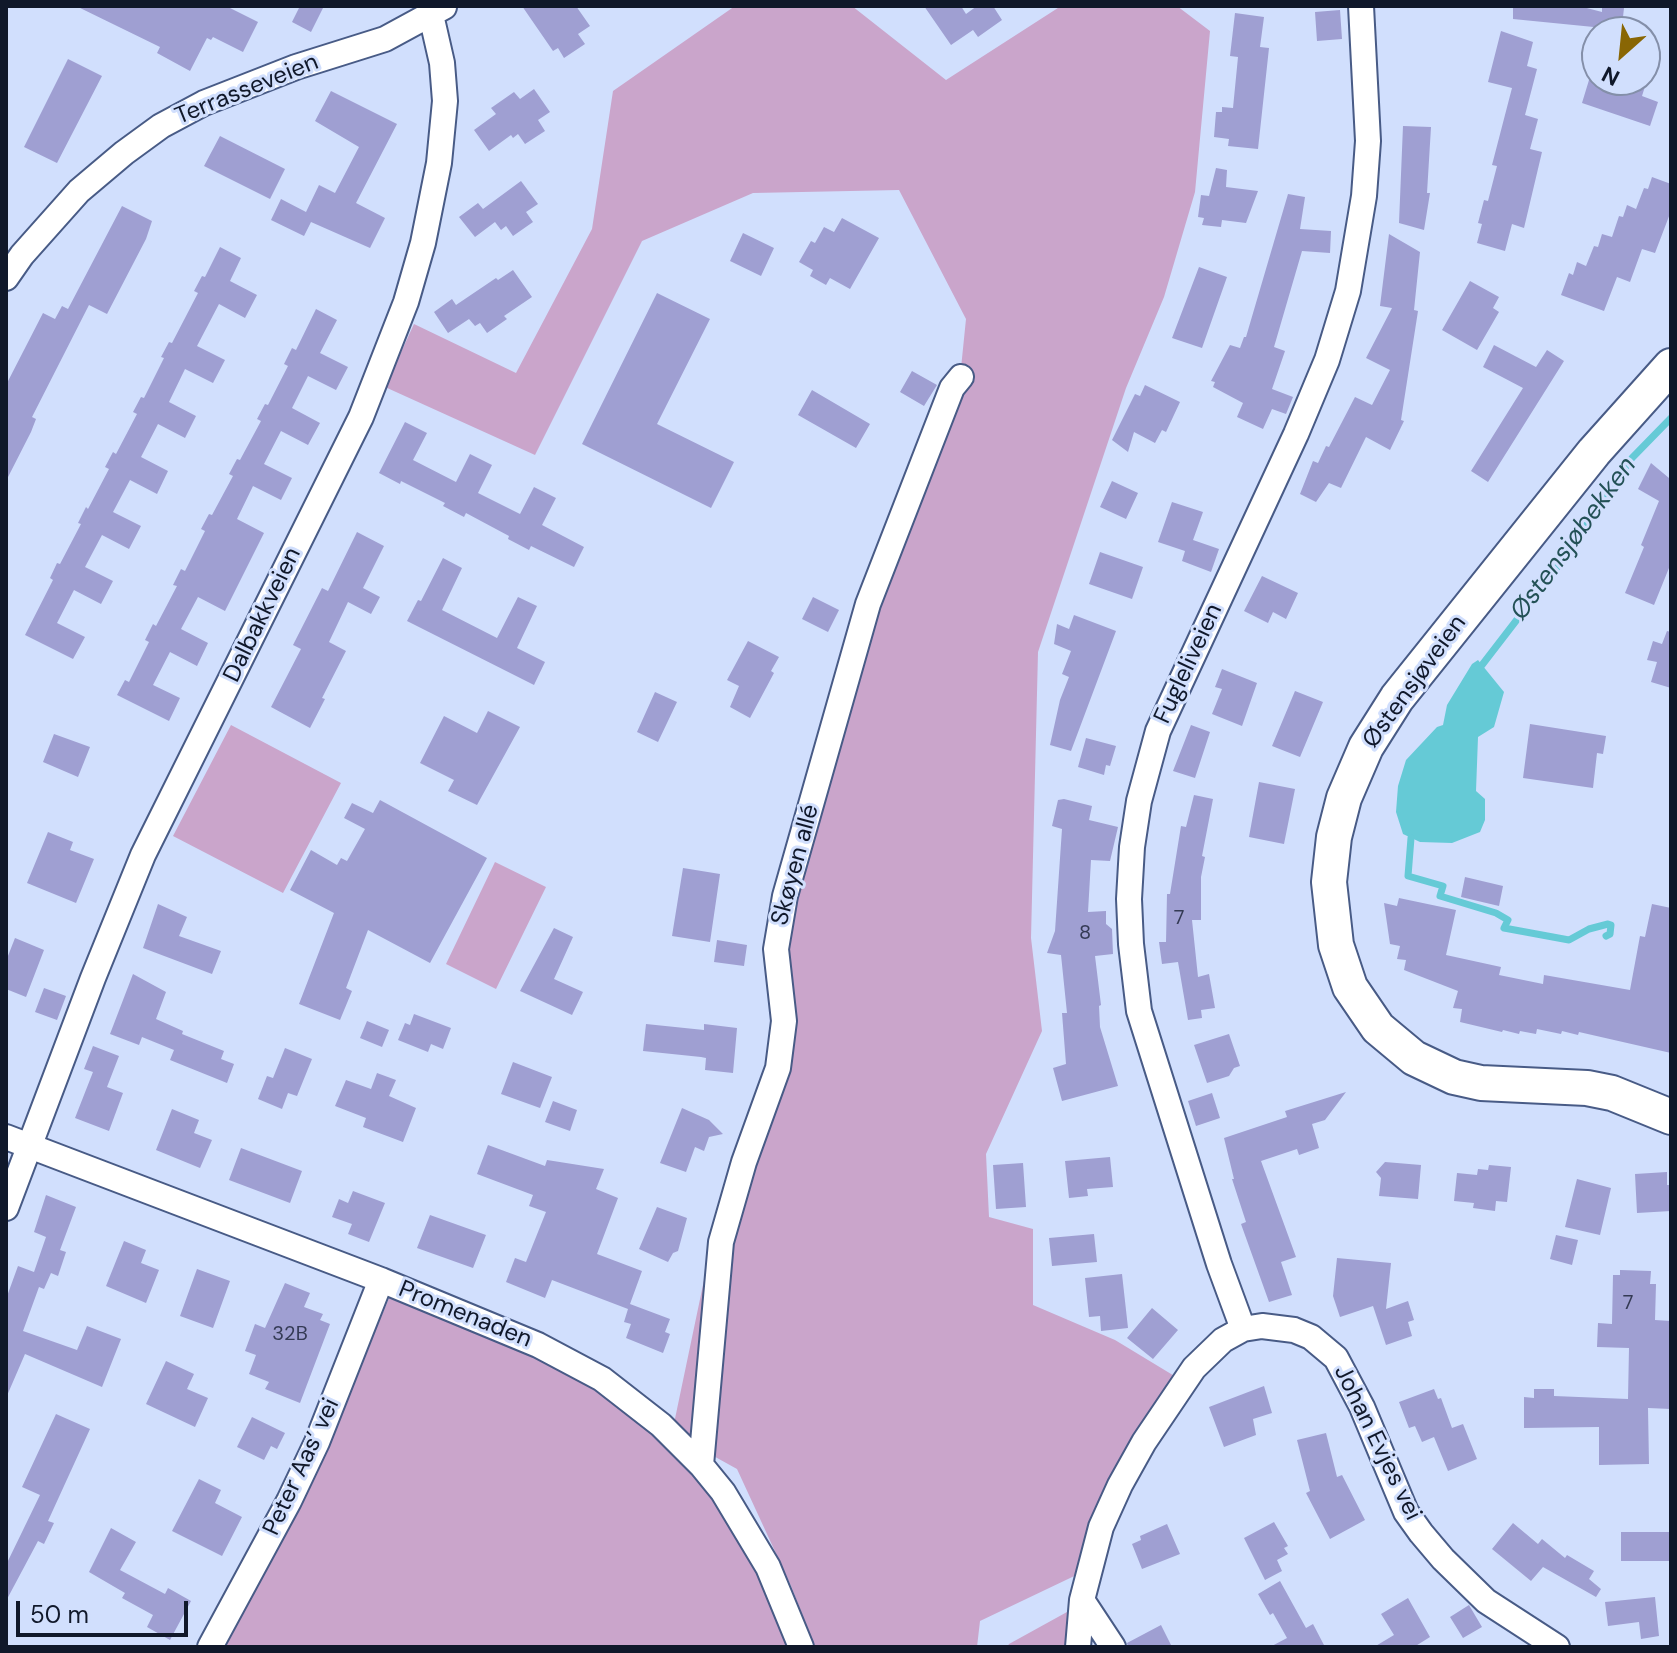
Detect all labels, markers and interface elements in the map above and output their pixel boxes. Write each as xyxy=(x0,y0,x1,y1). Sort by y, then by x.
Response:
north arrow xyxy=(1581,16,1661,96)
street label: Terrasseveien xyxy=(171,48,323,132)
text: N xyxy=(1597,59,1625,93)
water label: Østensjøbekken xyxy=(1504,451,1644,627)
street label: Dalbakkveien xyxy=(218,543,308,687)
street label: Fugleliveien xyxy=(1149,599,1229,729)
street label: Østensjøveien xyxy=(1357,610,1473,754)
street label: Skøyen allé xyxy=(766,802,826,928)
house number: 7 xyxy=(1174,907,1184,931)
house number: 8 xyxy=(1079,922,1091,946)
street label: Promenaden xyxy=(394,1275,536,1355)
house number: 7 xyxy=(1623,1292,1633,1316)
house number: 32B xyxy=(272,1323,308,1347)
street label: Johan Evjes vei xyxy=(1327,1361,1427,1525)
street label: Peter Aas’ vei xyxy=(258,1394,346,1540)
scale bar xyxy=(20,1585,192,1635)
text: 50 m xyxy=(30,1599,89,1630)

